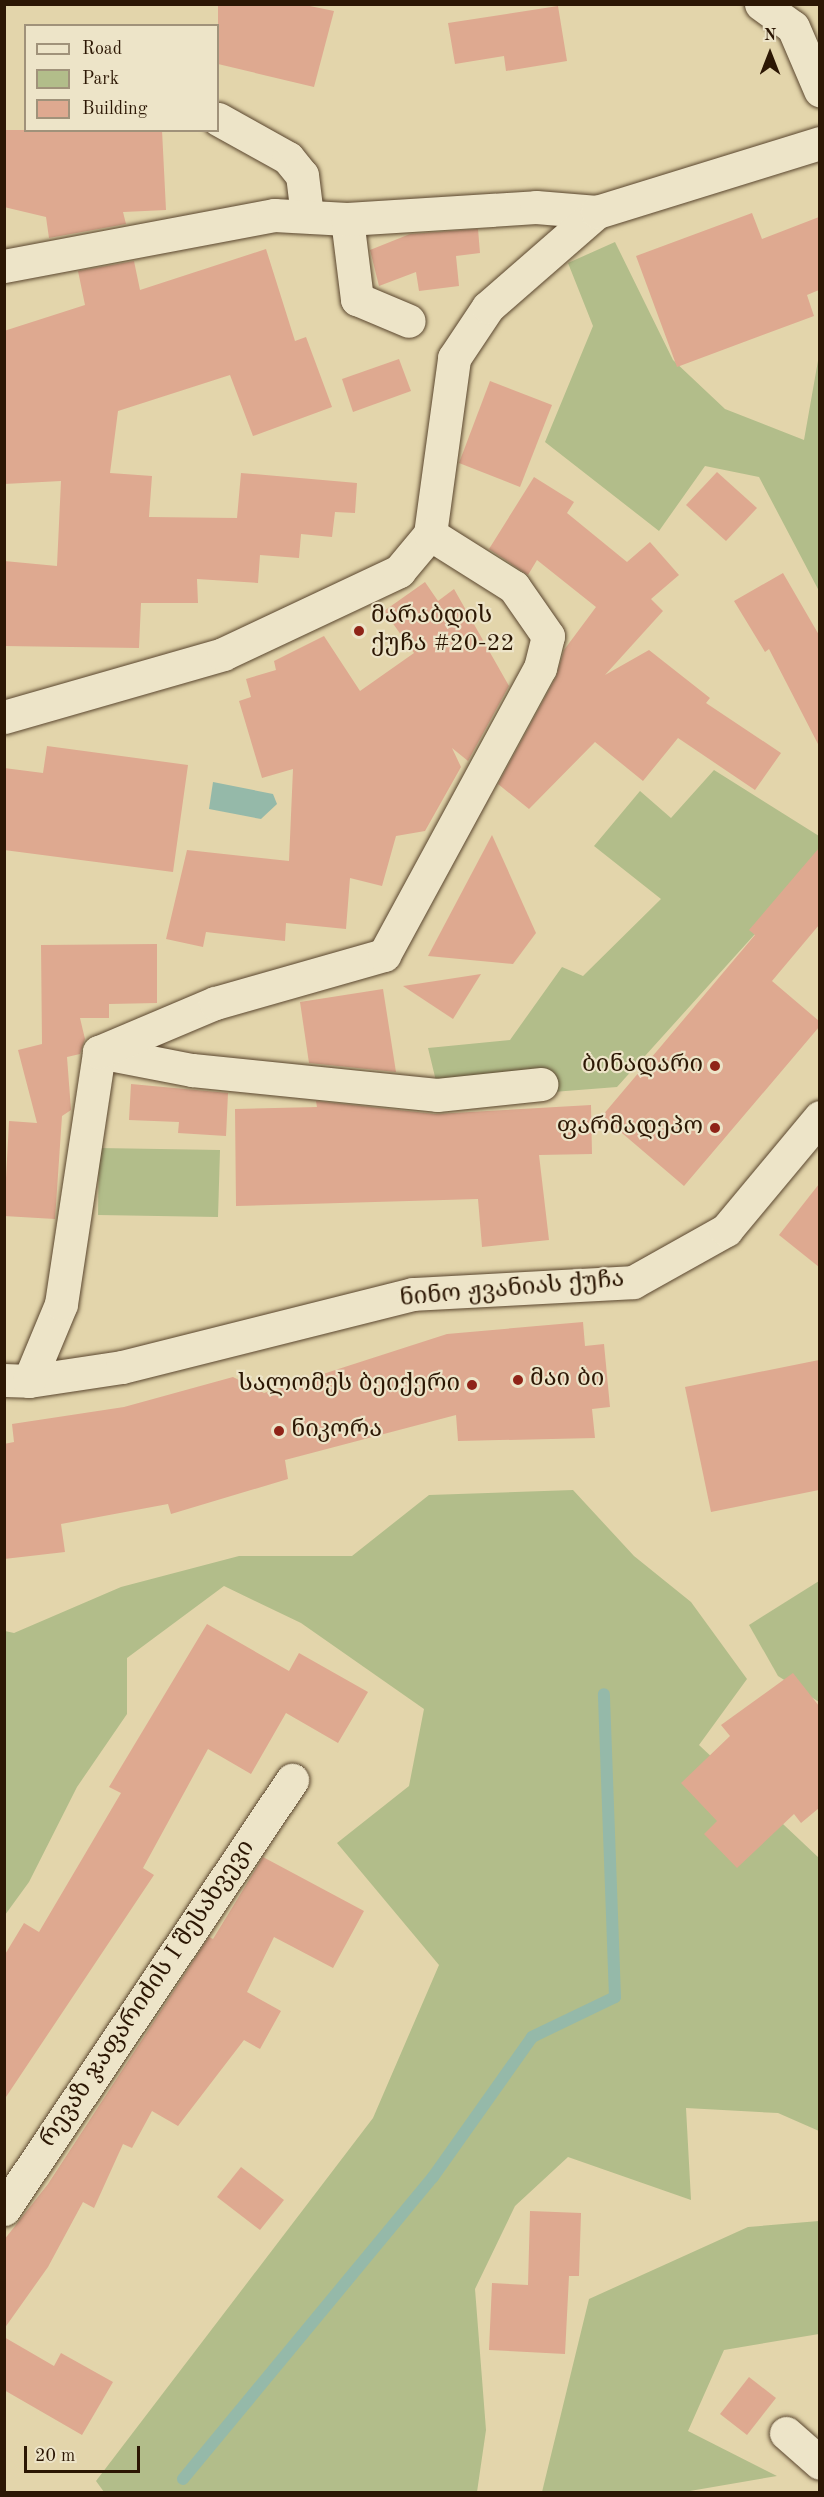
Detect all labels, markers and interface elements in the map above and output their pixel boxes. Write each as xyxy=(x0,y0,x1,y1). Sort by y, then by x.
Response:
legend xyxy=(24,24,219,132)
north arrow xyxy=(740,24,800,84)
text: N xyxy=(764,28,776,44)
text: Road xyxy=(82,40,122,58)
text: Park xyxy=(82,70,119,88)
text: Building xyxy=(82,100,147,118)
place label: მარაბდის ქუჩა #20-22 xyxy=(371,603,514,659)
marker: მარაბდის ქუჩა #20-22 xyxy=(352,624,366,638)
place label: ბინადარი xyxy=(582,1052,703,1080)
marker: ბინადარი xyxy=(708,1059,722,1073)
place label: ფარმადეპო xyxy=(557,1114,703,1142)
marker: ფარმადეპო xyxy=(708,1121,722,1135)
street label: ნინო ჟვანიას ქუჩა xyxy=(398,1266,626,1314)
place label: მაი ბი xyxy=(530,1366,604,1394)
place label: სალომეს ბეიქერი xyxy=(238,1371,460,1399)
marker: მაი ბი xyxy=(511,1373,525,1387)
marker: სალომეს ბეიქერი xyxy=(465,1378,479,1392)
place label: ნიკორა xyxy=(291,1417,382,1445)
marker: ნიკორა xyxy=(272,1424,286,1438)
street label: რევაზ ჯაფარიძის I შესახვევი xyxy=(34,1835,262,2153)
scale bar xyxy=(27,2434,142,2472)
text: 20 m xyxy=(35,2447,75,2465)

